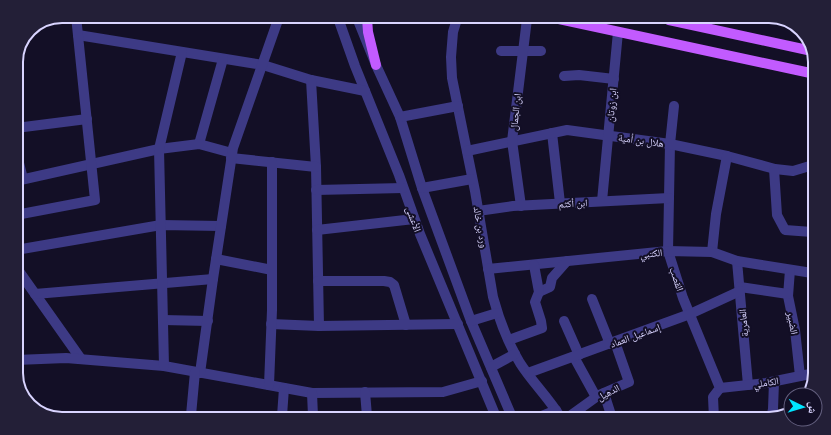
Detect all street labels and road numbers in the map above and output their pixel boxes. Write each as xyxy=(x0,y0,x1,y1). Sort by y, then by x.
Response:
street label: ابن زوتان xyxy=(604,88,620,123)
street label: ابن الجمال xyxy=(507,93,525,131)
street label: هلال بن أمية xyxy=(617,131,665,151)
street label: ابن أكثم xyxy=(558,196,588,212)
street label: الأعشى xyxy=(402,205,424,234)
street label: ورد بن خالد xyxy=(469,205,491,249)
street label: الكتبي xyxy=(639,246,663,263)
street label: القصب xyxy=(665,266,687,293)
street label: العامرية xyxy=(736,308,752,337)
street label: الضبير xyxy=(783,310,801,336)
street label: إسماعيل العماد xyxy=(608,320,663,351)
street label: الكاملي xyxy=(752,374,780,392)
street label: الدهيل xyxy=(595,381,622,405)

